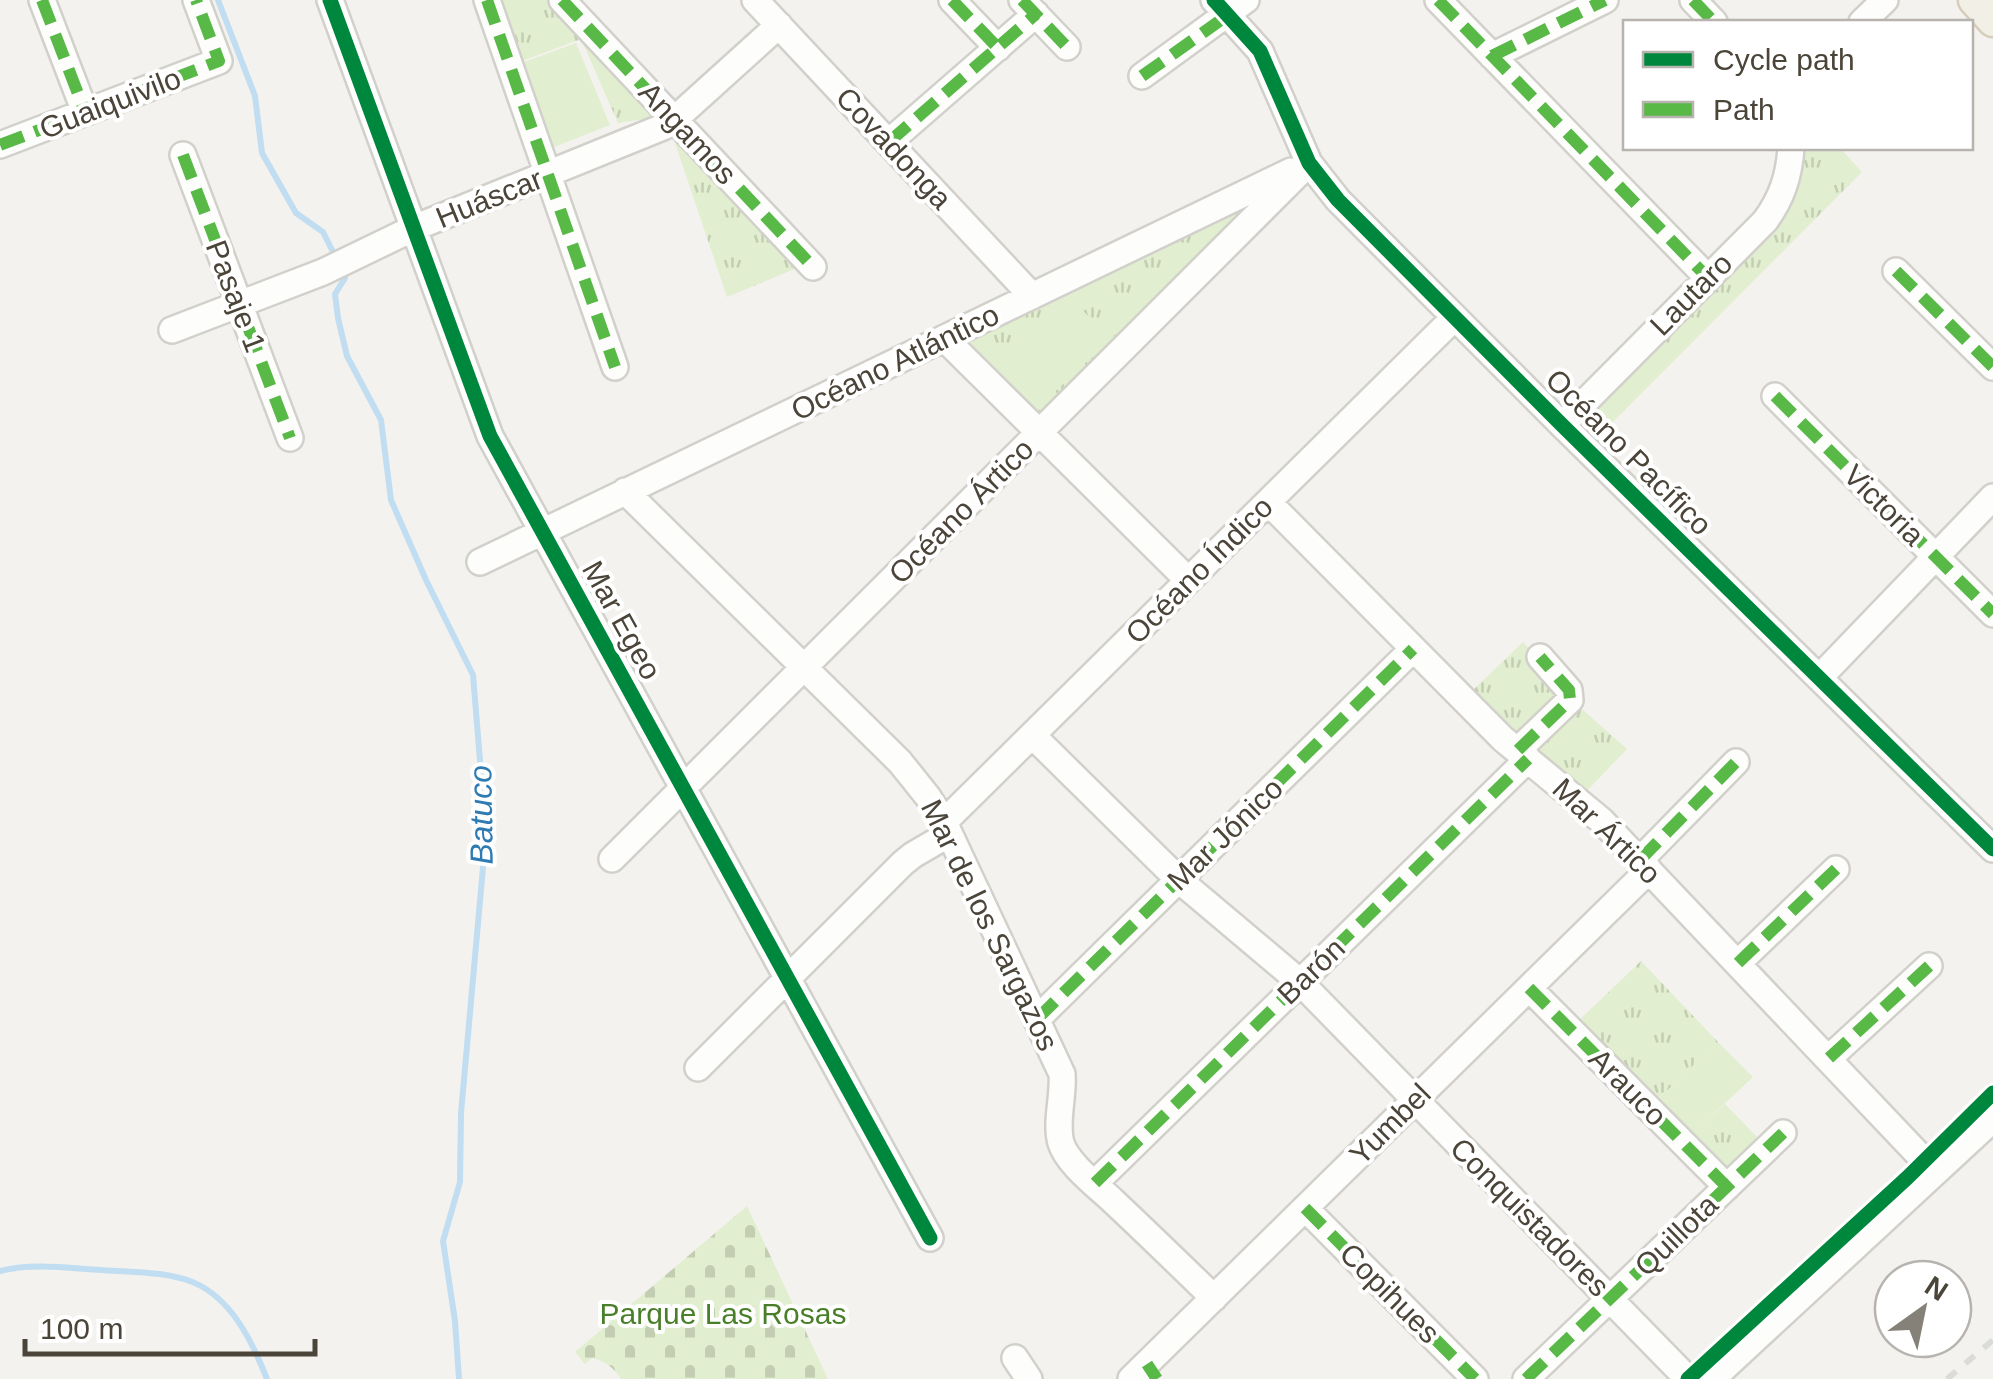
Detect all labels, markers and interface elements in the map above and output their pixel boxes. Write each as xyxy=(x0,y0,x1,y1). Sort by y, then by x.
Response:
legend xyxy=(1623,20,1973,150)
text: Cycle path xyxy=(1713,43,1855,76)
street label: Guaiquivilo xyxy=(35,61,185,145)
street label: Angamos xyxy=(633,75,743,191)
street label: Covadonga xyxy=(830,81,959,216)
text: Path xyxy=(1713,93,1775,126)
street label: Huáscar xyxy=(431,162,547,234)
street label: Pasaje 1 xyxy=(200,236,272,356)
street label: Lautaro xyxy=(1643,246,1739,342)
street label: Océano Atlántico xyxy=(786,297,1004,427)
street label: Océano Pacífico xyxy=(1540,363,1718,541)
street label: Océano Ártico xyxy=(882,432,1040,590)
street label: Victoria xyxy=(1837,458,1931,552)
street label: Océano Índico xyxy=(1119,490,1279,650)
street label: Mar Egeo xyxy=(576,555,668,685)
water label: Batuco xyxy=(462,765,500,865)
street label: Mar Jónico xyxy=(1161,771,1289,897)
street label: Mar Ártico xyxy=(1546,772,1668,890)
street label: Mar de los Sargazos xyxy=(915,794,1065,1056)
street label: Barón xyxy=(1271,931,1351,1011)
street label: Arauco xyxy=(1583,1042,1673,1132)
street label: Yumbel xyxy=(1343,1077,1437,1171)
street label: Conquistadores xyxy=(1444,1131,1616,1303)
street label: Quillota xyxy=(1628,1188,1724,1282)
street label: Copihues xyxy=(1334,1237,1446,1349)
north arrow xyxy=(1873,1259,1973,1359)
text: N xyxy=(1919,1270,1953,1307)
scale bar xyxy=(25,1294,315,1356)
park label: Parque Las Rosas xyxy=(600,1297,846,1330)
text: 100 m xyxy=(40,1312,123,1345)

